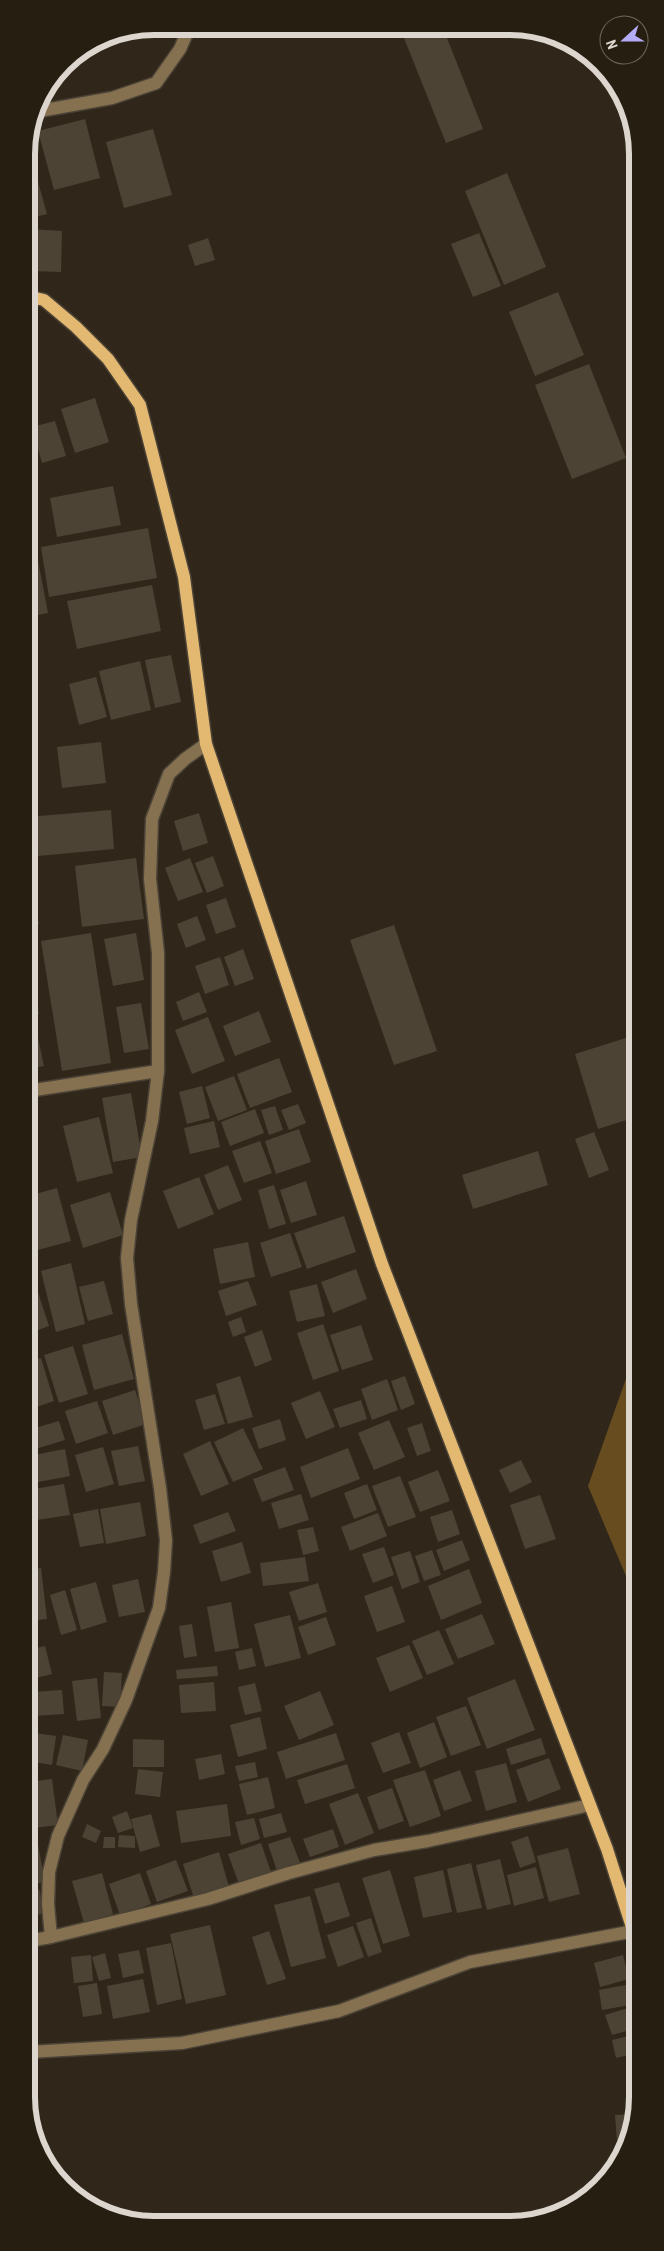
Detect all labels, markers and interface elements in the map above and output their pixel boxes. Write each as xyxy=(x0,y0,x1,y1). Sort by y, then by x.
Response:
north arrow xyxy=(599,15,649,65)
text: N xyxy=(603,38,621,52)

